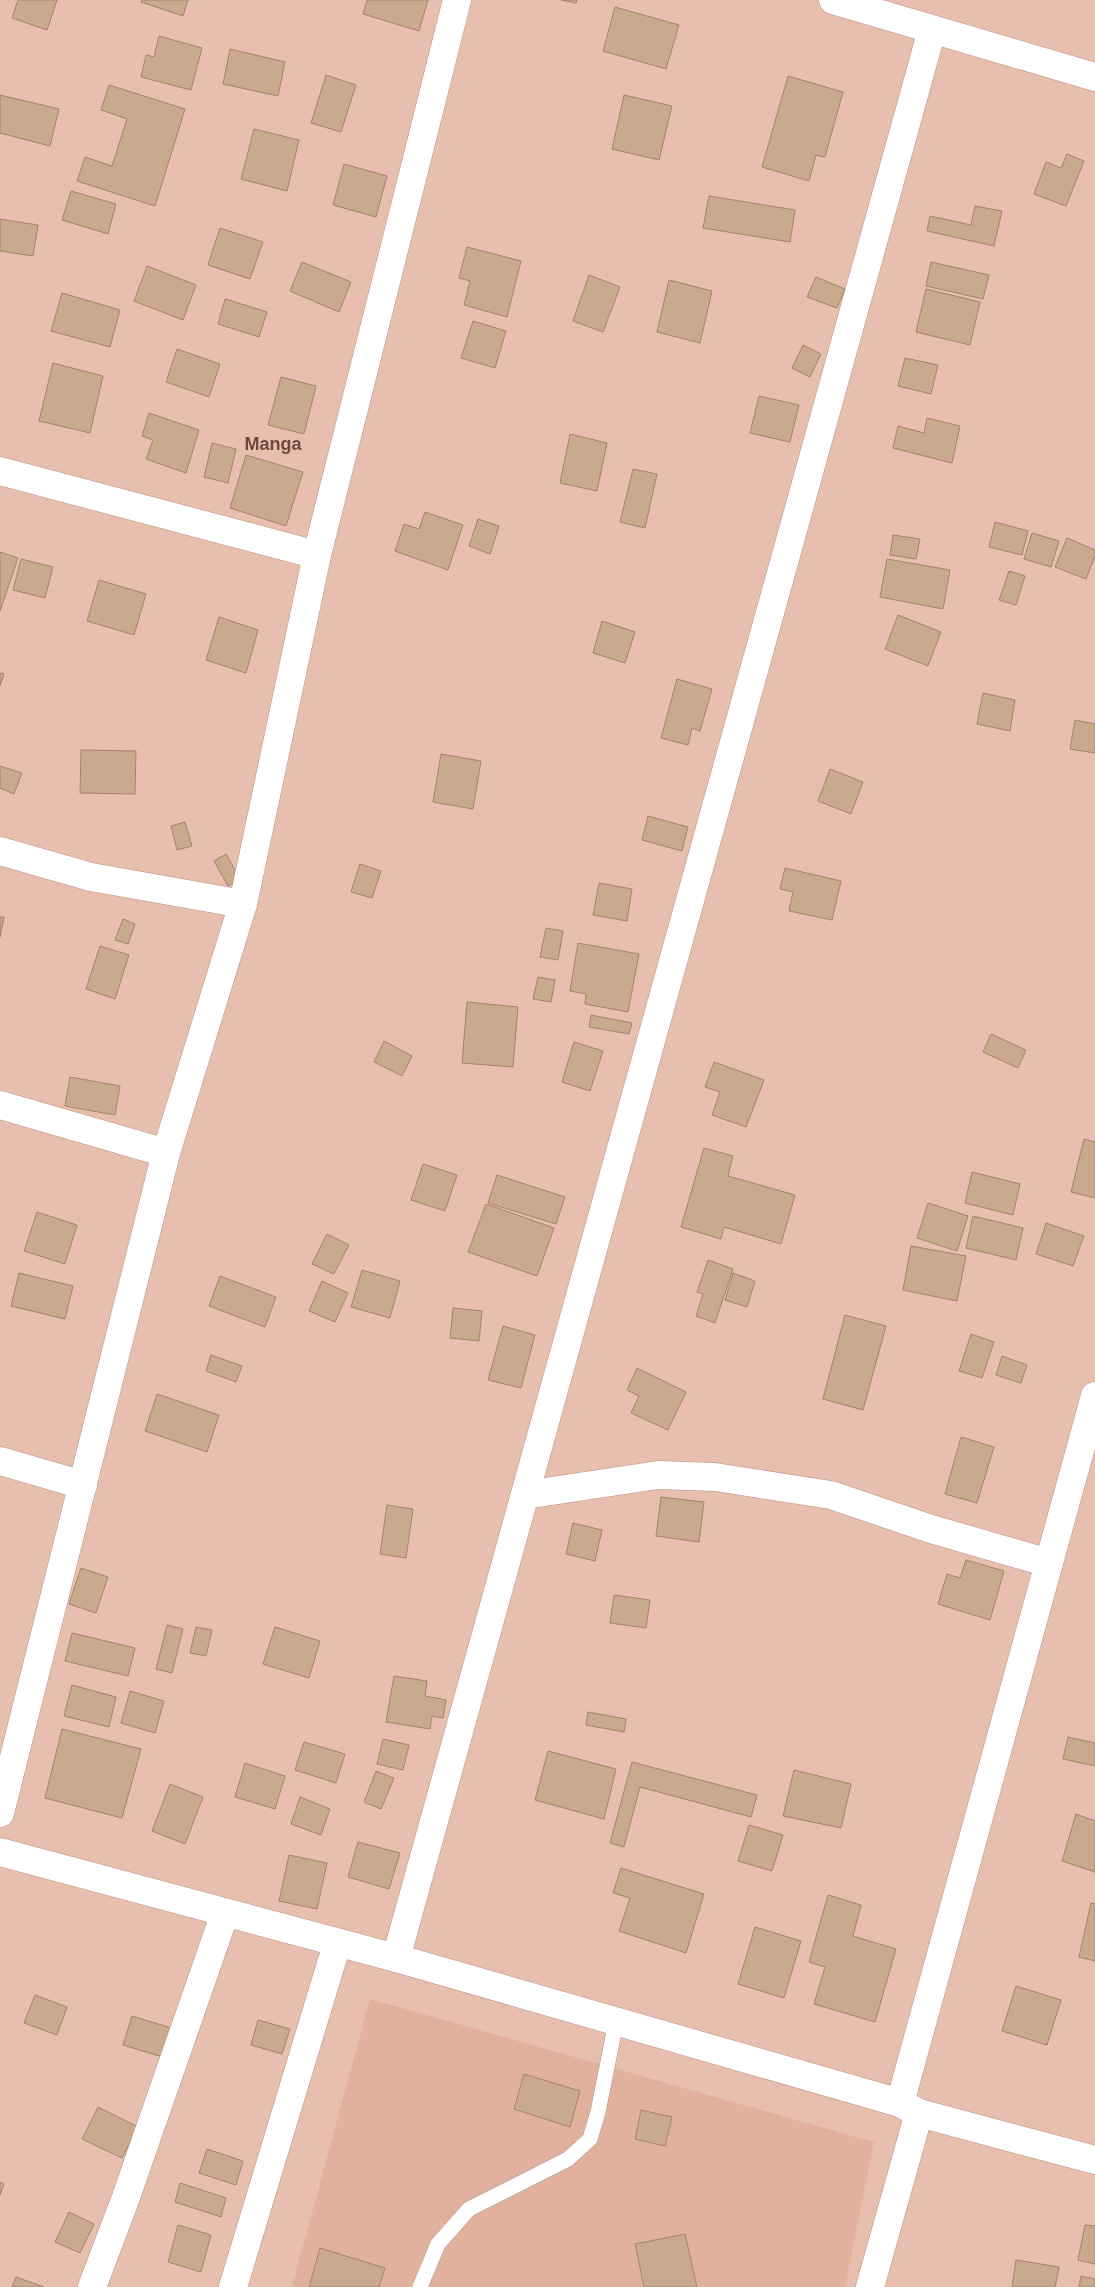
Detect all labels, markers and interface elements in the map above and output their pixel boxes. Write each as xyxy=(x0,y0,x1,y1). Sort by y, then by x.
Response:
district label: Manga xyxy=(244,434,302,454)

